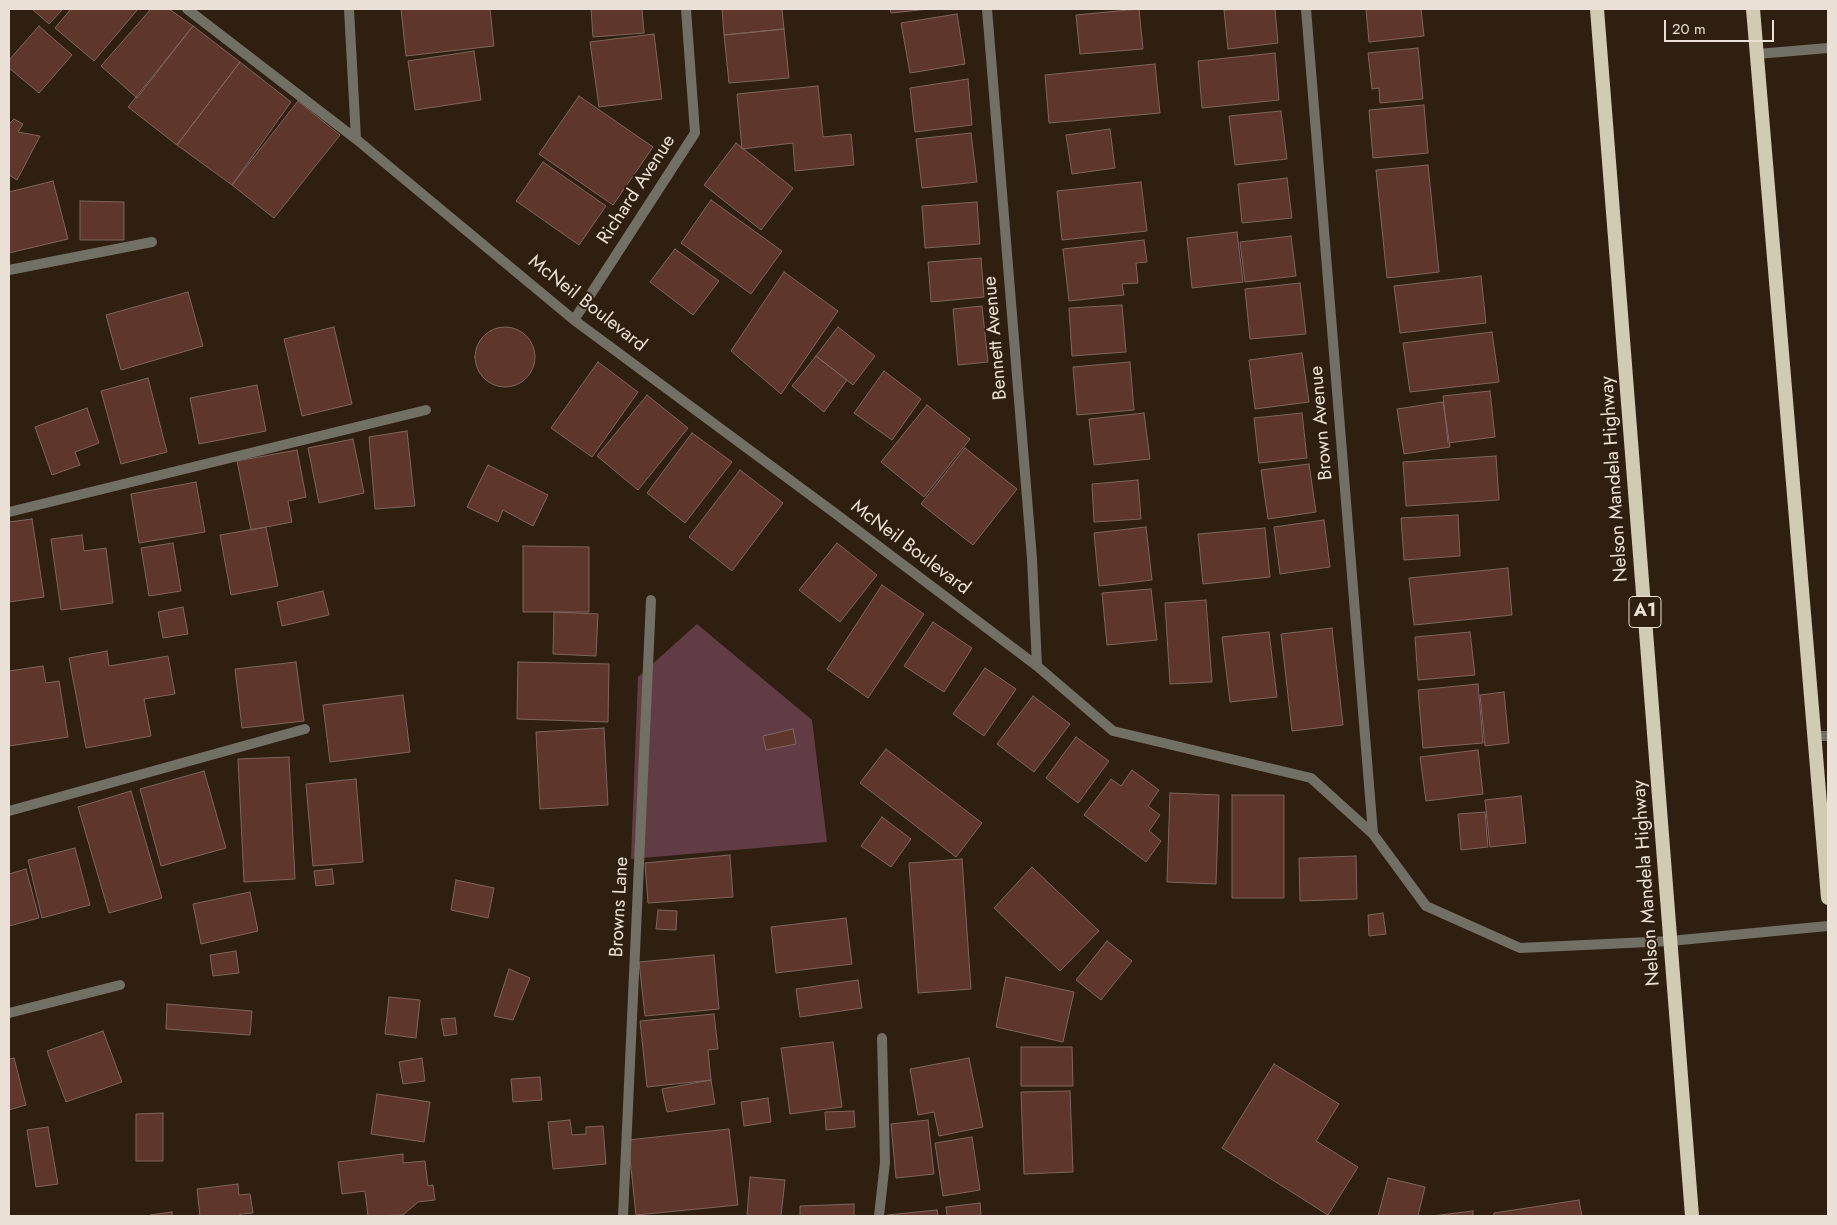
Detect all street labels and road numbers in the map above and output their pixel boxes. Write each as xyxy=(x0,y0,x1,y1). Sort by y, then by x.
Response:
street label: Richard Avenue xyxy=(593,131,681,249)
street label: McNeil Boulevard xyxy=(523,251,651,357)
street label: Bennett Avenue xyxy=(979,275,1013,401)
street label: Brown Avenue xyxy=(1306,365,1338,481)
street label: Nelson Mandela Highway xyxy=(1596,375,1634,583)
street label: McNeil Boulevard xyxy=(846,496,974,600)
road number: A1 xyxy=(1629,596,1661,628)
street label: Nelson Mandela Highway xyxy=(1628,779,1666,987)
street label: Browns Lane xyxy=(606,856,634,958)

